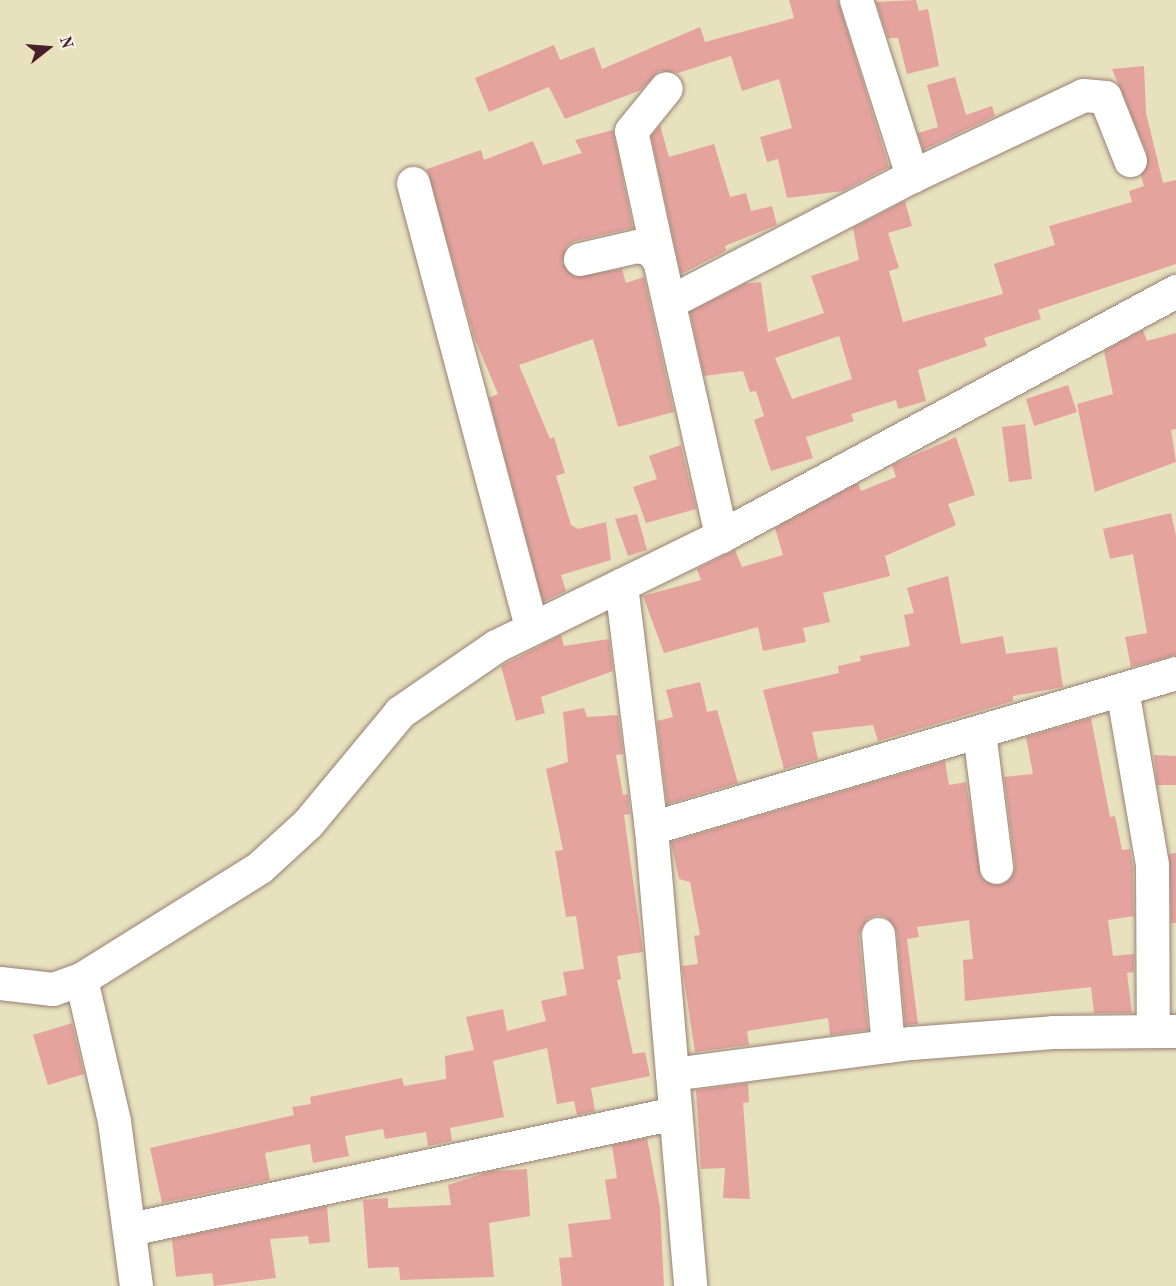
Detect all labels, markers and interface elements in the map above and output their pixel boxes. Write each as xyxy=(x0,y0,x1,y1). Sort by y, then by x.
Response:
north arrow xyxy=(18,18,78,78)
text: N xyxy=(56,35,75,51)

